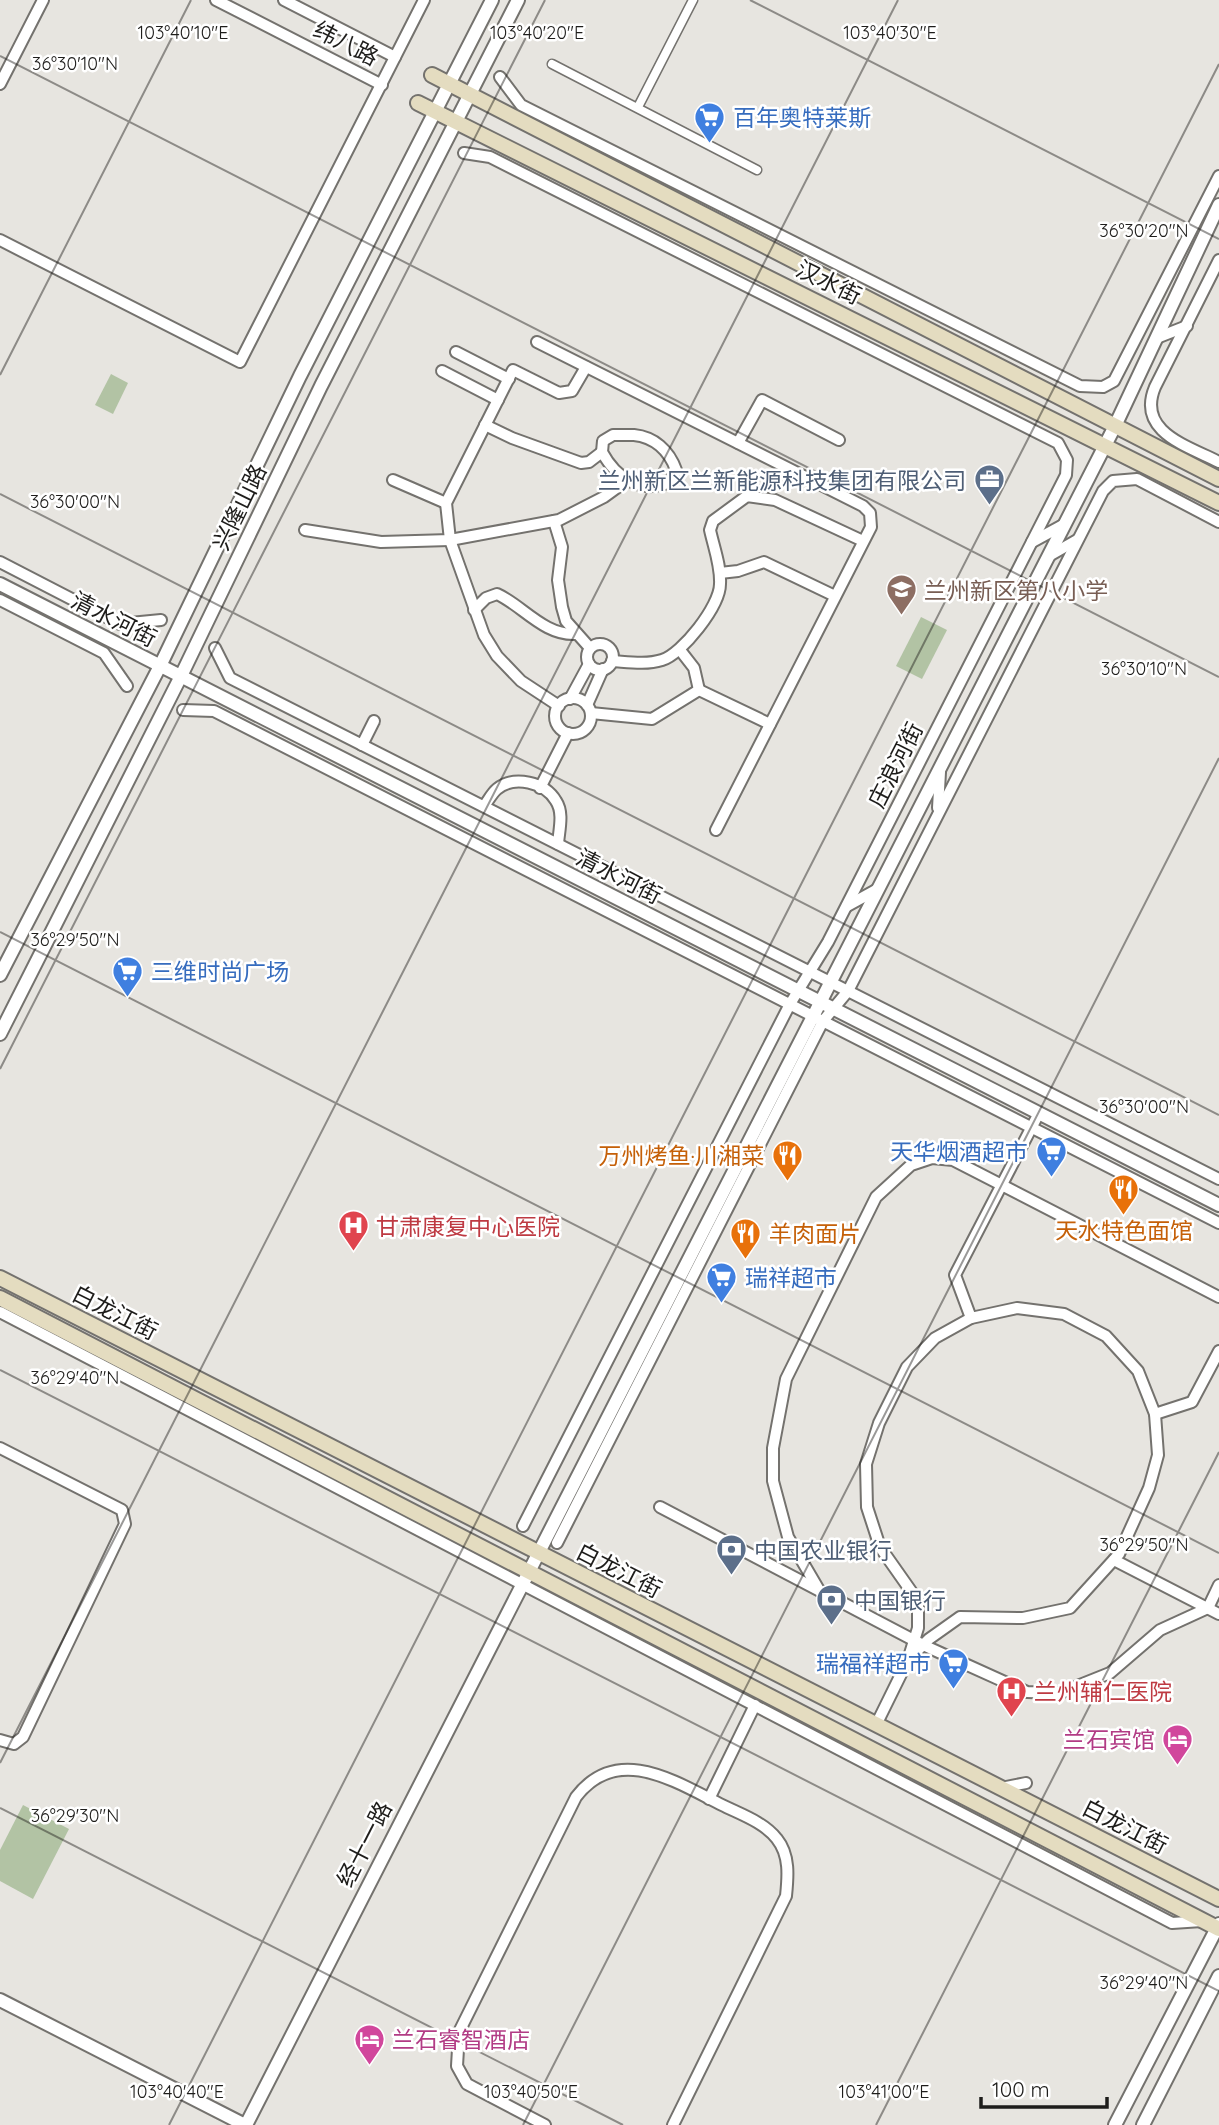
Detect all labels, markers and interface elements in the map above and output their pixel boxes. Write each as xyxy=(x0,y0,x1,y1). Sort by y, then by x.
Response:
street label: 纬八路 xyxy=(309,14,383,72)
text: 103°40'10"E xyxy=(138,21,228,44)
text: 103°40'20"E xyxy=(490,21,584,44)
text: 103°40'30"E xyxy=(843,21,937,44)
text: 36°30'10"N xyxy=(32,52,118,75)
supermarket icon: 百年奥特莱斯 xyxy=(693,100,727,144)
place label: 百年奥特莱斯 xyxy=(733,103,871,132)
text: 36°30'20"N xyxy=(1099,219,1189,242)
street label: 汉水街 xyxy=(792,254,866,310)
street label: 兴隆山路 xyxy=(206,459,272,555)
office icon: 兰州新区兰新能源科技集团有限公司 xyxy=(972,463,1006,507)
place label: 兰州新区兰新能源科技集团有限公司 xyxy=(598,466,966,495)
text: 36°30'00"N xyxy=(30,490,120,513)
school or university icon: 兰州新区第八小学 xyxy=(884,573,918,617)
place label: 兰州新区第八小学 xyxy=(924,576,1108,605)
street label: 清水河街 xyxy=(66,585,162,653)
text: 36°30'10"N xyxy=(1101,657,1187,680)
street label: 庄浪河街 xyxy=(861,717,929,813)
street label: 清水河街 xyxy=(571,842,667,910)
text: 36°29'50"N xyxy=(30,928,120,951)
supermarket icon: 三维时尚广场 xyxy=(111,954,145,998)
place label: 三维时尚广场 xyxy=(151,957,289,986)
text: 36°30'00"N xyxy=(1099,1095,1189,1118)
supermarket icon: 天华烟酒超市 xyxy=(1034,1134,1068,1178)
place label: 天华烟酒超市 xyxy=(890,1137,1028,1166)
restaurant icon: 万州烤鱼·川湘菜 xyxy=(770,1138,804,1182)
place label: 万州烤鱼·川湘菜 xyxy=(599,1141,764,1170)
restaurant icon: 天水特色面馆 xyxy=(1107,1172,1141,1216)
hospital icon: 甘肃康复中心医院 xyxy=(336,1209,370,1253)
place label: 甘肃康复中心医院 xyxy=(376,1212,560,1241)
restaurant icon: 羊肉面片 xyxy=(729,1216,763,1260)
place label: 天水特色面馆 xyxy=(1055,1216,1193,1245)
place label: 羊肉面片 xyxy=(769,1219,861,1248)
supermarket icon: 瑞祥超市 xyxy=(705,1260,739,1304)
place label: 瑞祥超市 xyxy=(745,1263,837,1292)
street label: 白龙江街 xyxy=(67,1278,163,1346)
text: 36°29'40"N xyxy=(31,1366,119,1389)
bank icon: 中国农业银行 xyxy=(714,1533,748,1577)
text: 36°29'50"N xyxy=(1099,1533,1189,1556)
street label: 白龙江街 xyxy=(571,1536,667,1604)
place label: 中国农业银行 xyxy=(754,1536,892,1565)
bank icon: 中国银行 xyxy=(814,1583,848,1627)
place label: 中国银行 xyxy=(854,1586,946,1615)
supermarket icon: 瑞福祥超市 xyxy=(937,1646,971,1690)
place label: 瑞福祥超市 xyxy=(816,1649,931,1678)
hospital icon: 兰州辅仁医院 xyxy=(994,1674,1028,1718)
place label: 兰州辅仁医院 xyxy=(1034,1677,1172,1706)
hotel icon: 兰石宾馆 xyxy=(1161,1722,1195,1766)
place label: 兰石宾馆 xyxy=(1063,1725,1155,1754)
street label: 白龙江街 xyxy=(1077,1792,1173,1860)
street label: 经十一路 xyxy=(330,1796,398,1892)
text: 36°29'30"N xyxy=(31,1804,119,1827)
text: 36°29'40"N xyxy=(1100,1971,1188,1994)
hotel icon: 兰石睿智酒店 xyxy=(352,2022,386,2066)
place label: 兰石睿智酒店 xyxy=(392,2025,530,2054)
scale bar xyxy=(981,2066,1107,2110)
text: 100 m xyxy=(992,2076,1050,2102)
text: 103°40'40"E xyxy=(130,2080,224,2103)
text: 103°40'50"E xyxy=(484,2080,578,2103)
text: 103°41'00"E xyxy=(839,2080,929,2103)

